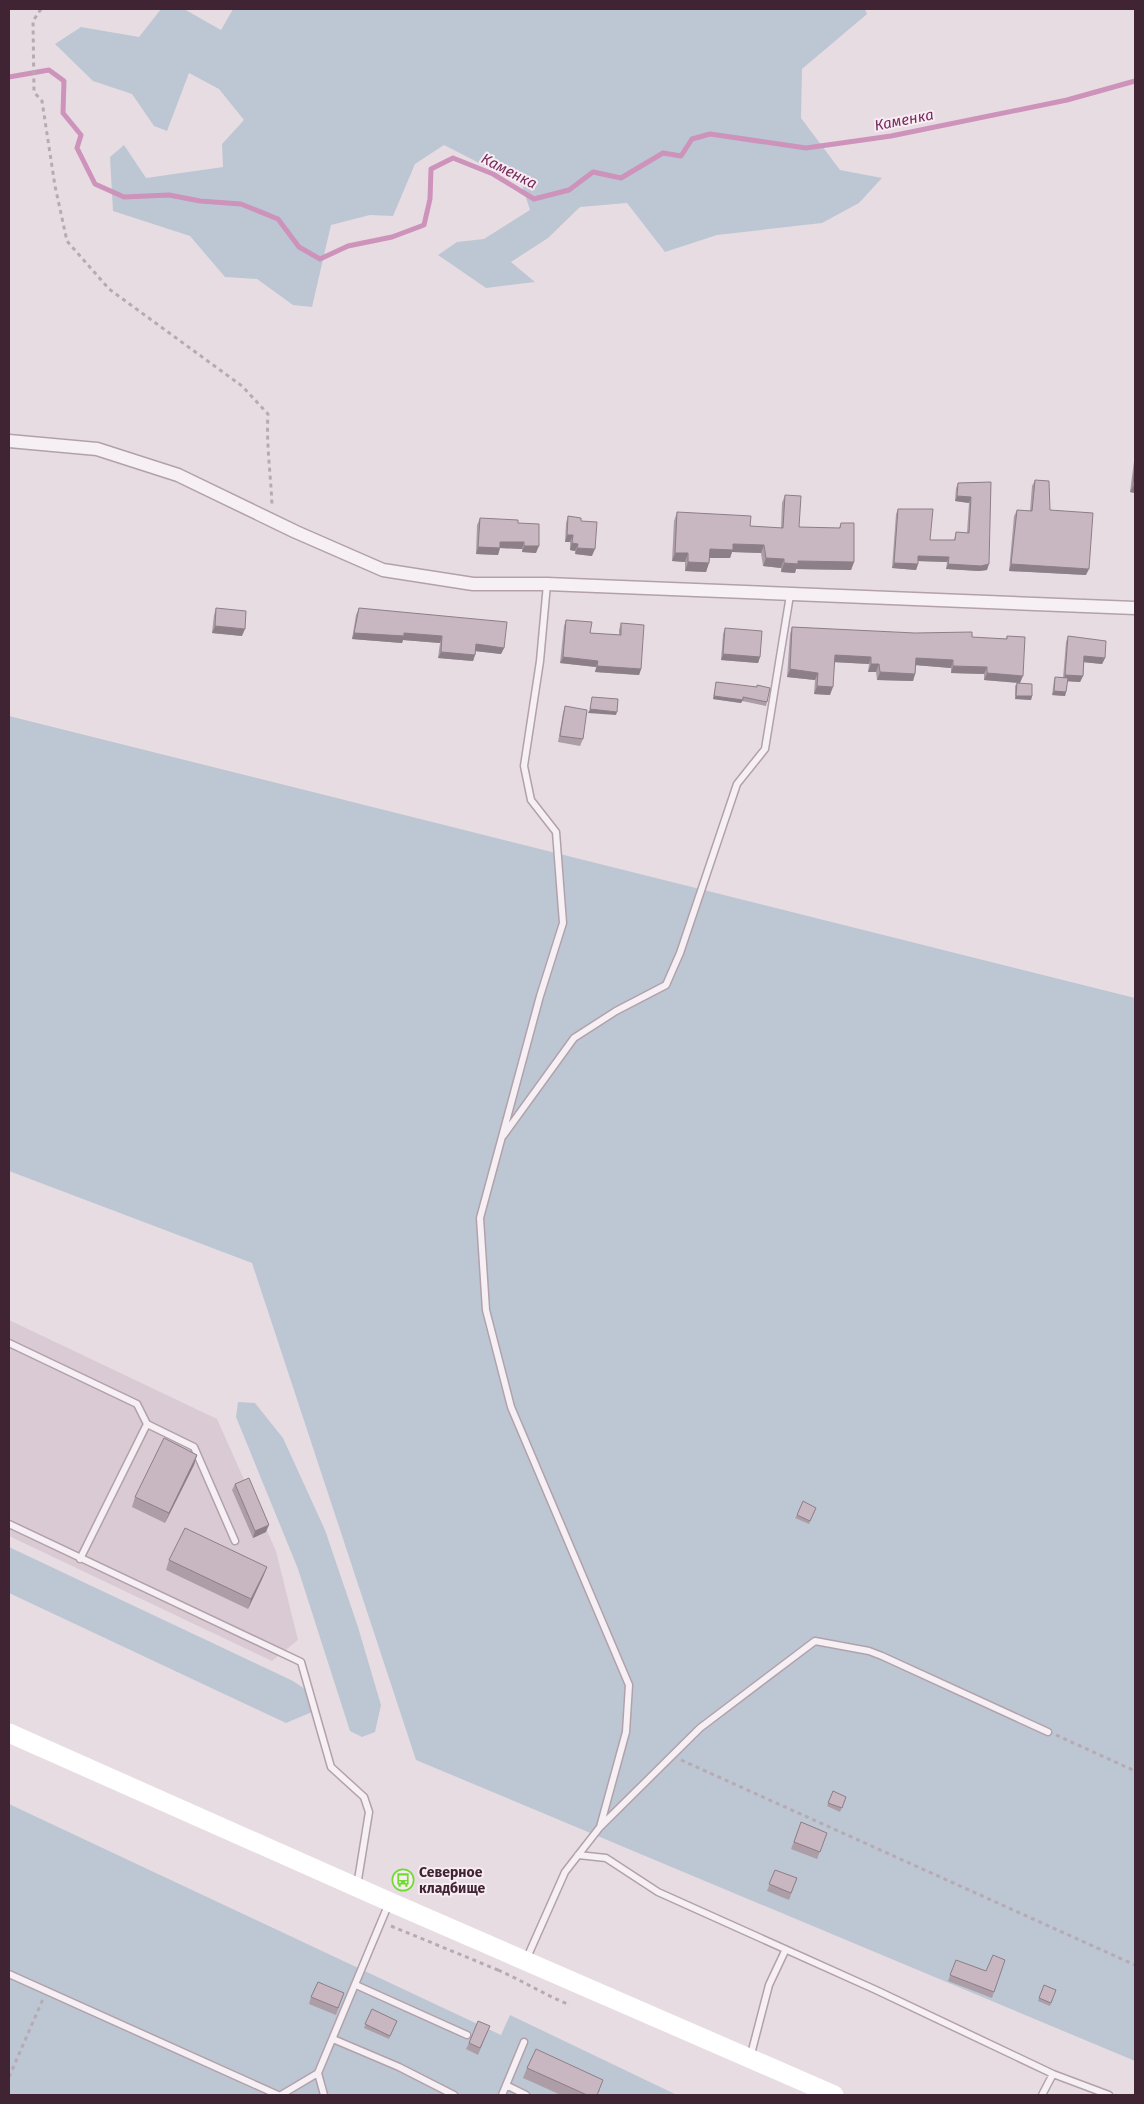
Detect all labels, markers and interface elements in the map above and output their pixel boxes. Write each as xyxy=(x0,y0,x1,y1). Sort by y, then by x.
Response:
water label: Каменка xyxy=(873,105,935,135)
water label: Каменка xyxy=(478,149,540,193)
place label: Северное кладбище xyxy=(419,1864,485,1897)
bus stop icon: Северное кладбище xyxy=(391,1868,415,1892)

